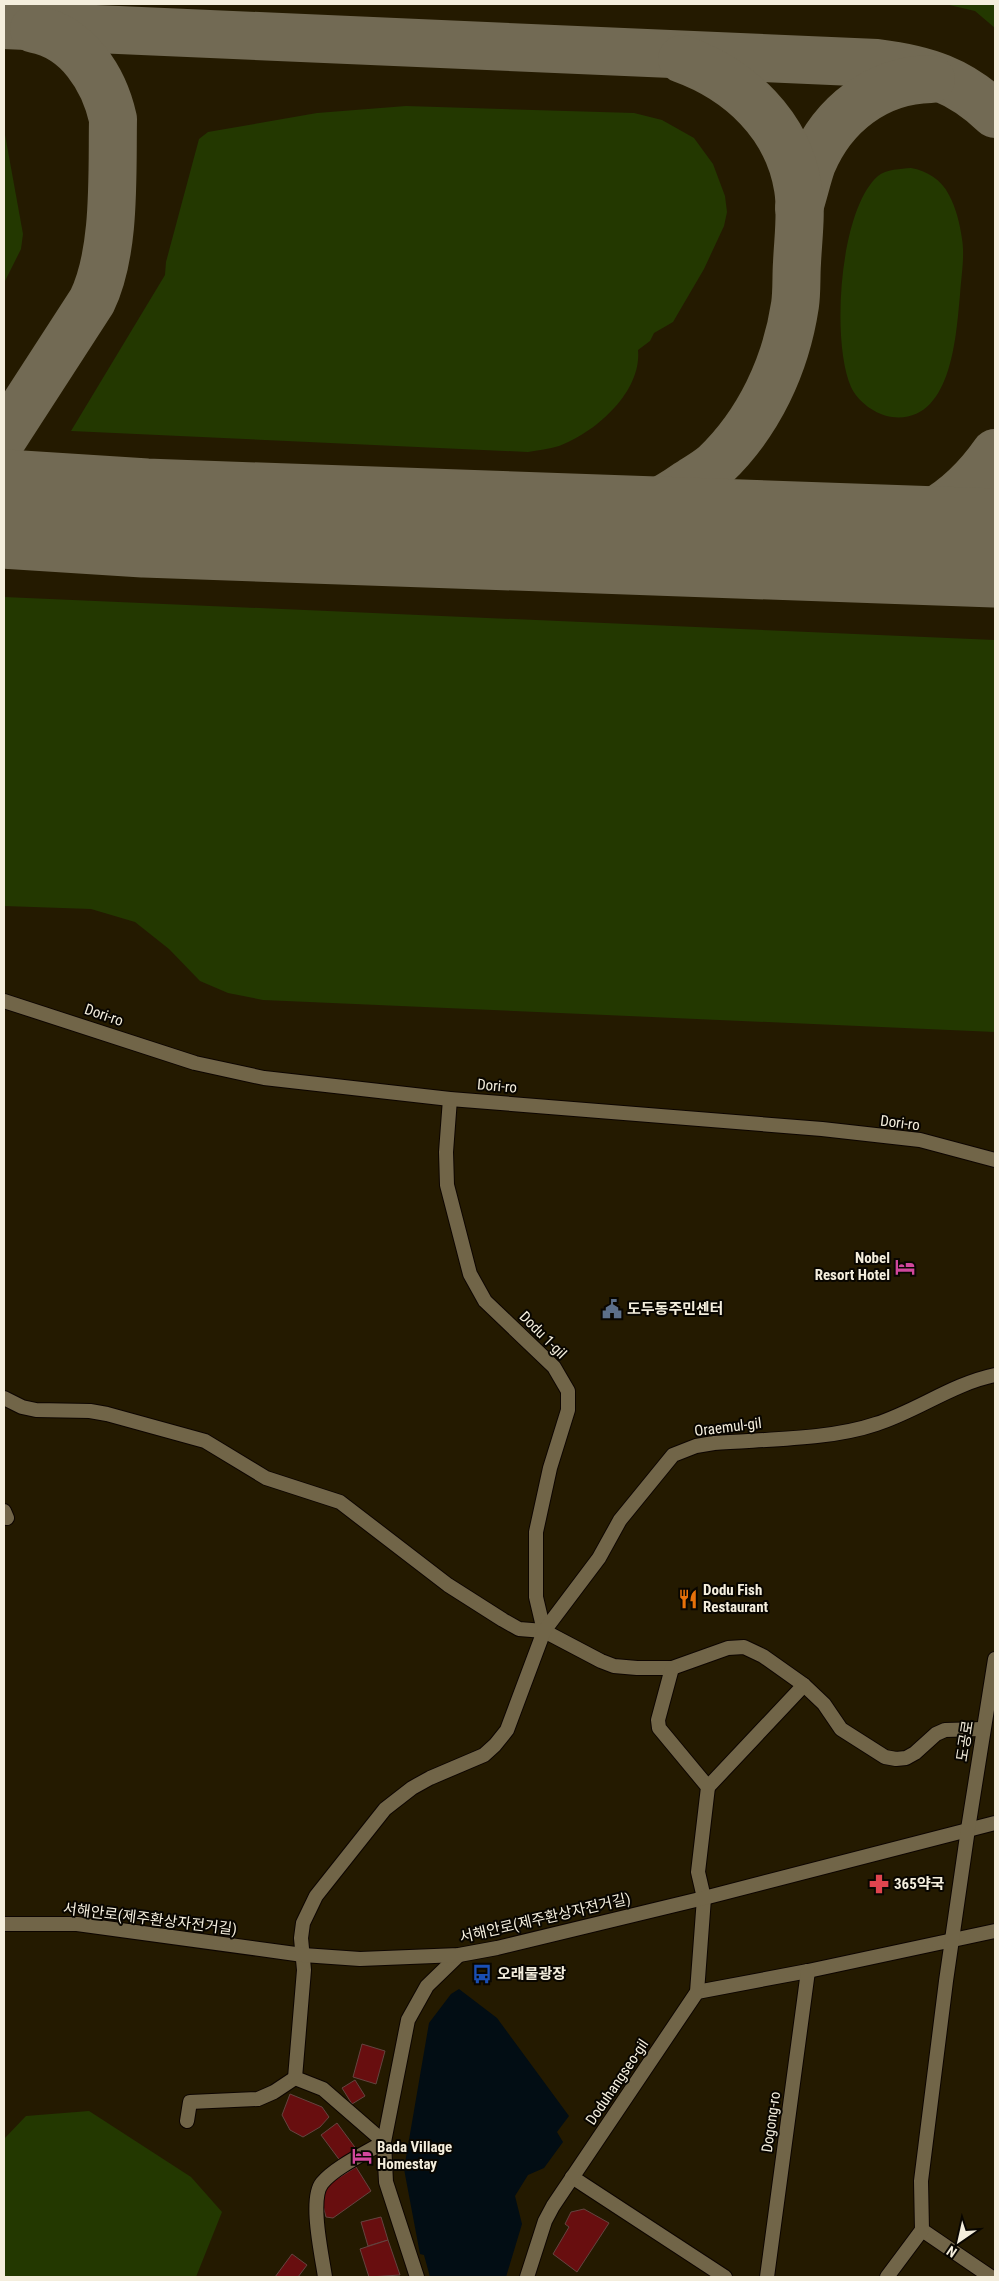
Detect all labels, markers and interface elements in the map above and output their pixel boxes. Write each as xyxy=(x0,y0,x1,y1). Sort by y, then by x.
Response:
street label: Dori-ro xyxy=(82,1000,126,1030)
street label: Dori-ro xyxy=(476,1075,518,1097)
street label: Dori-ro xyxy=(879,1112,921,1134)
place label: Nobel Resort Hotel xyxy=(815,1249,890,1284)
hotel icon: Nobel Resort Hotel xyxy=(894,1256,916,1278)
public building icon: 도두동주민센터 xyxy=(601,1298,623,1320)
place label: 도두동주민센터 xyxy=(627,1300,724,1318)
street label: Dodu 1-gil xyxy=(516,1308,570,1362)
street label: Oraemul-gil xyxy=(693,1414,763,1440)
place label: Dodu Fish Restaurant xyxy=(703,1581,769,1616)
restaurant icon: Dodu Fish Restaurant xyxy=(677,1588,699,1610)
street label: 도공로 xyxy=(953,1719,977,1763)
pharmacy icon: 365약국 xyxy=(868,1873,890,1895)
place label: 365약국 xyxy=(894,1875,945,1893)
street label: 서해안로(제주환상자전거길) xyxy=(458,1890,632,1946)
street label: 서해안로(제주환상자전거길) xyxy=(62,1899,238,1939)
bus stop icon: 오래물광장 xyxy=(471,1963,493,1985)
place label: 오래물광장 xyxy=(497,1965,566,1983)
street label: Doduhangseo-gil xyxy=(582,2036,652,2128)
street label: Dogong-ro xyxy=(758,2090,784,2154)
place label: Bada Village Homestay xyxy=(377,2138,452,2173)
hotel icon: Bada Village Homestay xyxy=(351,2145,373,2167)
north arrow xyxy=(934,2216,984,2266)
text: N xyxy=(944,2243,960,2261)

